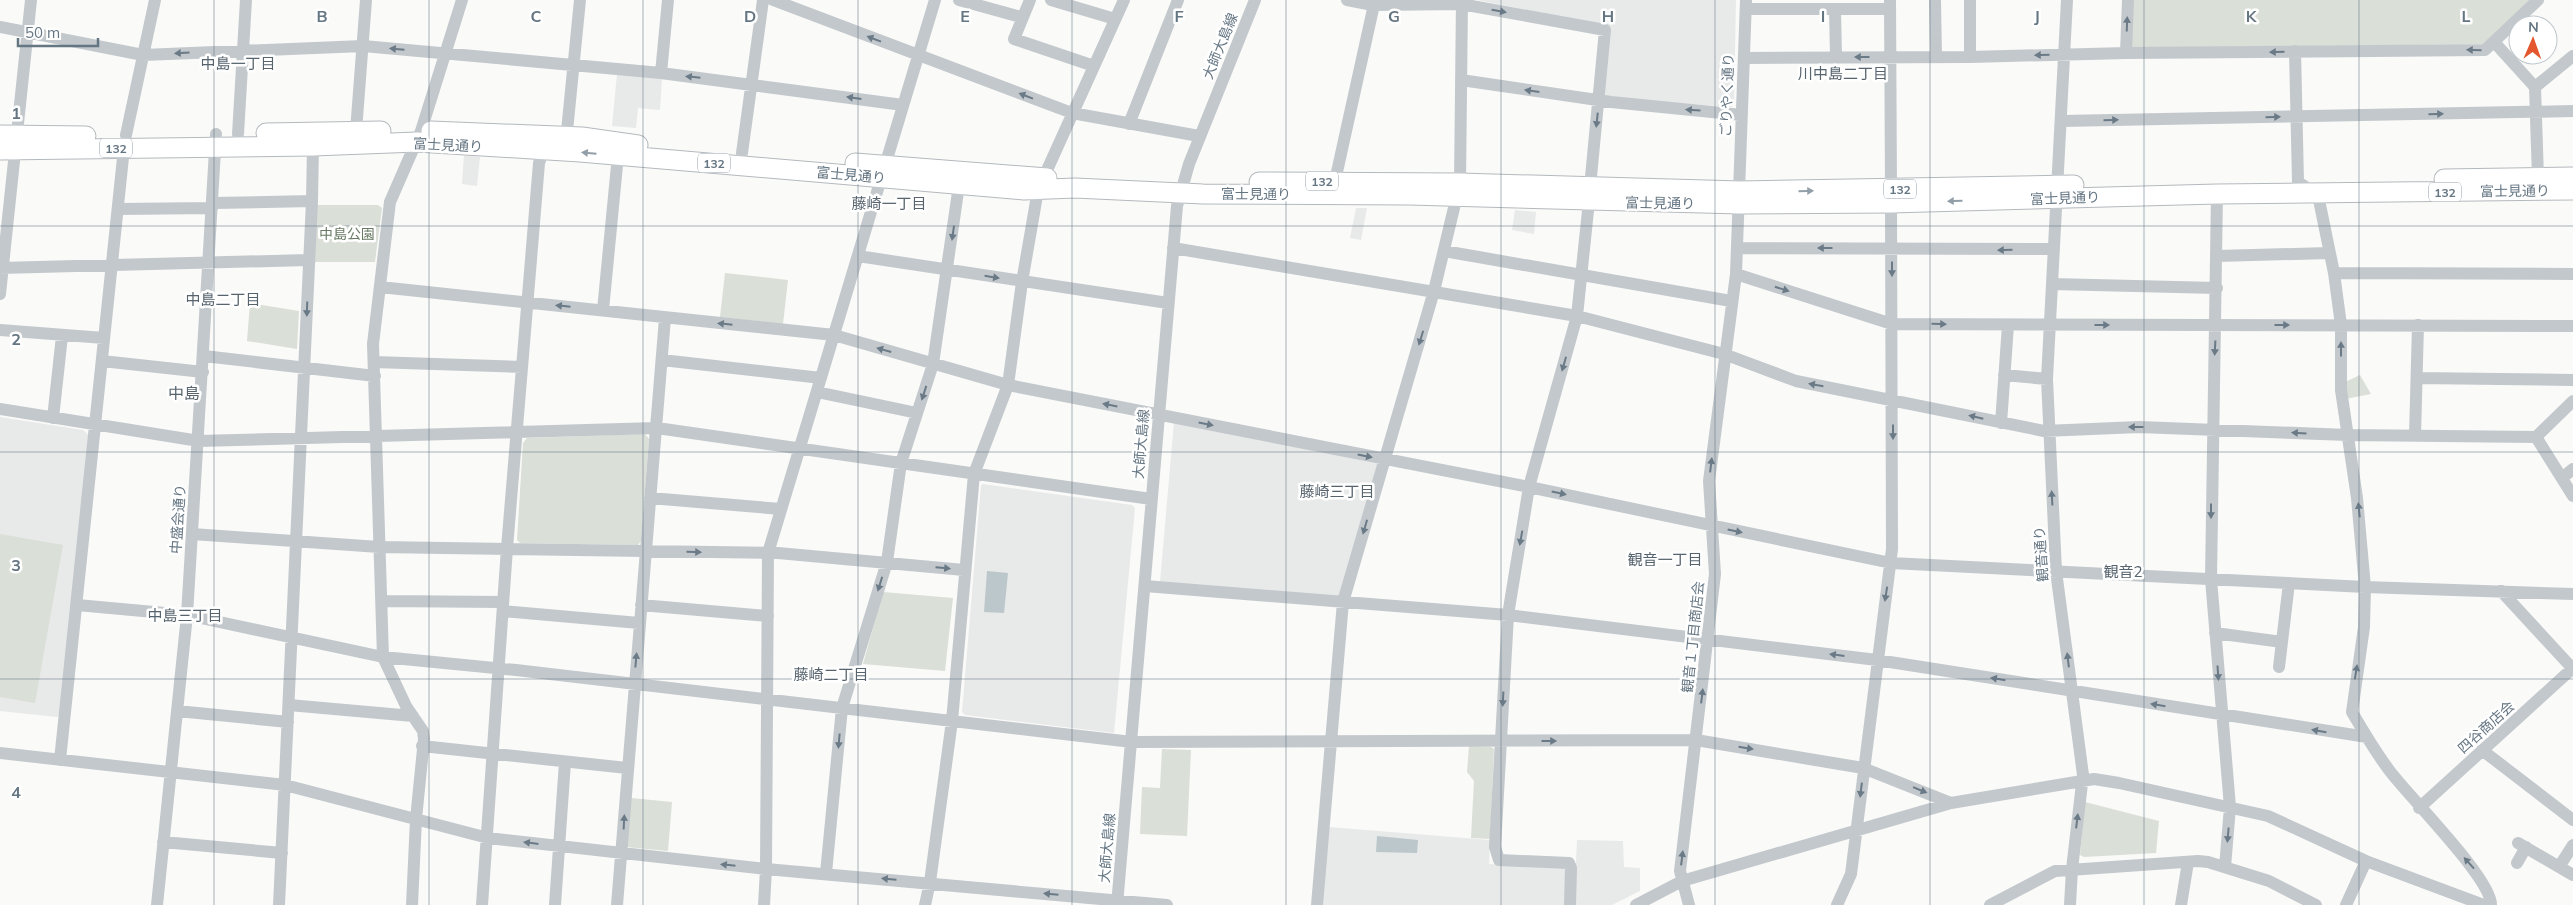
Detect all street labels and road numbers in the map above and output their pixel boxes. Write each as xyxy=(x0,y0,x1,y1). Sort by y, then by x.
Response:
street label: 大師大島線 xyxy=(1199,10,1241,82)
street label: ごりやく通り xyxy=(1717,53,1737,137)
street label: 富士見通り xyxy=(413,134,483,156)
road number: 132 xyxy=(100,138,132,158)
road number: 132 xyxy=(698,154,730,172)
street label: 富士見通り xyxy=(815,163,887,187)
road number: 132 xyxy=(1306,172,1338,190)
road number: 132 xyxy=(1884,180,1916,198)
street label: 富士見通り xyxy=(2480,181,2550,201)
road number: 132 xyxy=(2429,182,2461,202)
street label: 富士見通り xyxy=(1221,185,1291,203)
street label: 富士見通り xyxy=(2030,188,2100,208)
street label: 富士見通り xyxy=(1625,193,1695,213)
street label: 大師大島線 xyxy=(1129,408,1153,480)
street label: 中盛会通り xyxy=(167,483,189,555)
street label: 観音通り xyxy=(2030,525,2052,583)
street label: 観音１丁目商店会 xyxy=(1678,580,1708,694)
street label: 四谷商店会 xyxy=(2454,697,2518,757)
street label: 大師大島線 xyxy=(1095,812,1119,884)

